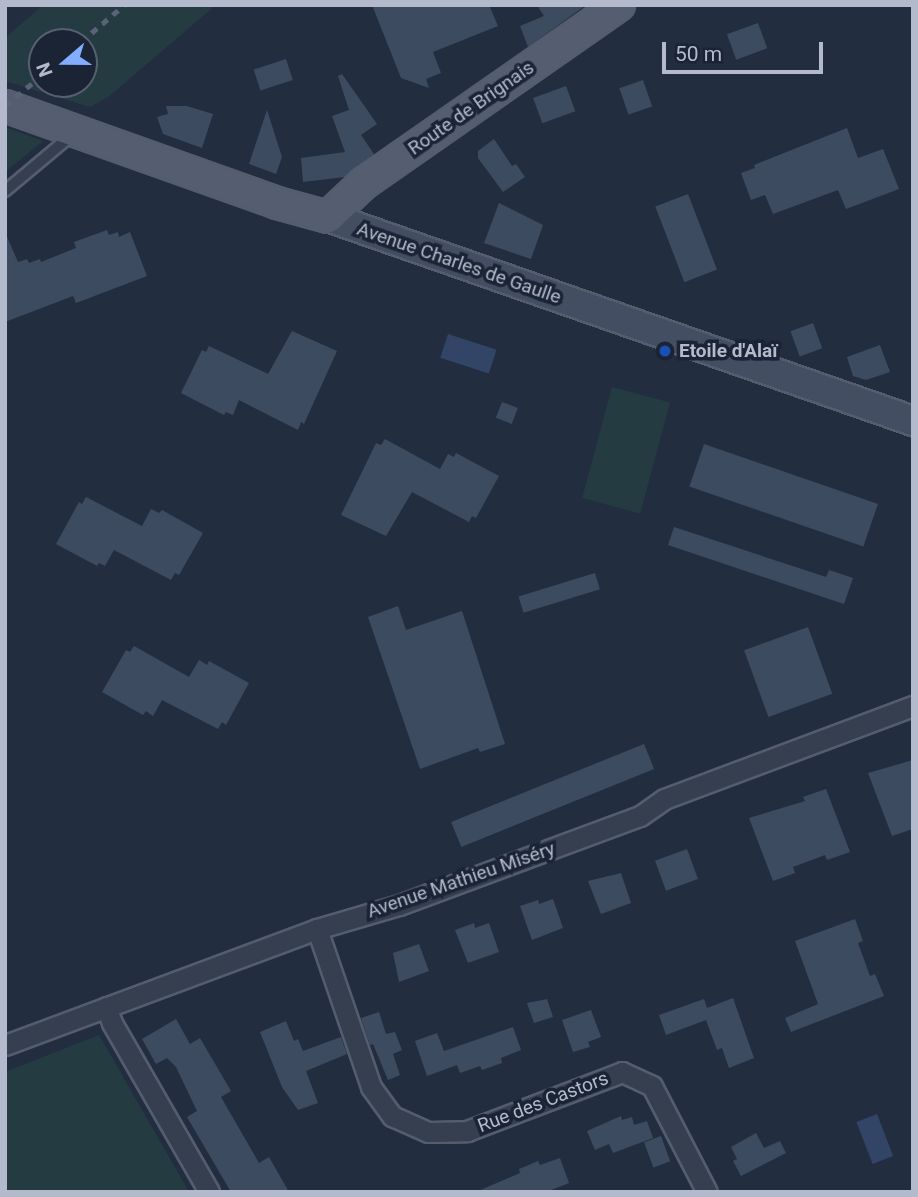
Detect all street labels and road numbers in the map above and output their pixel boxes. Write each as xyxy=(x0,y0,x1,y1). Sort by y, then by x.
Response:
street label: Route de Brignais xyxy=(404,56,538,160)
street label: Avenue Charles de Gaulle xyxy=(354,217,564,309)
street label: Avenue Mathieu Miséry xyxy=(364,837,558,923)
street label: Rue des Castors xyxy=(475,1067,611,1137)

